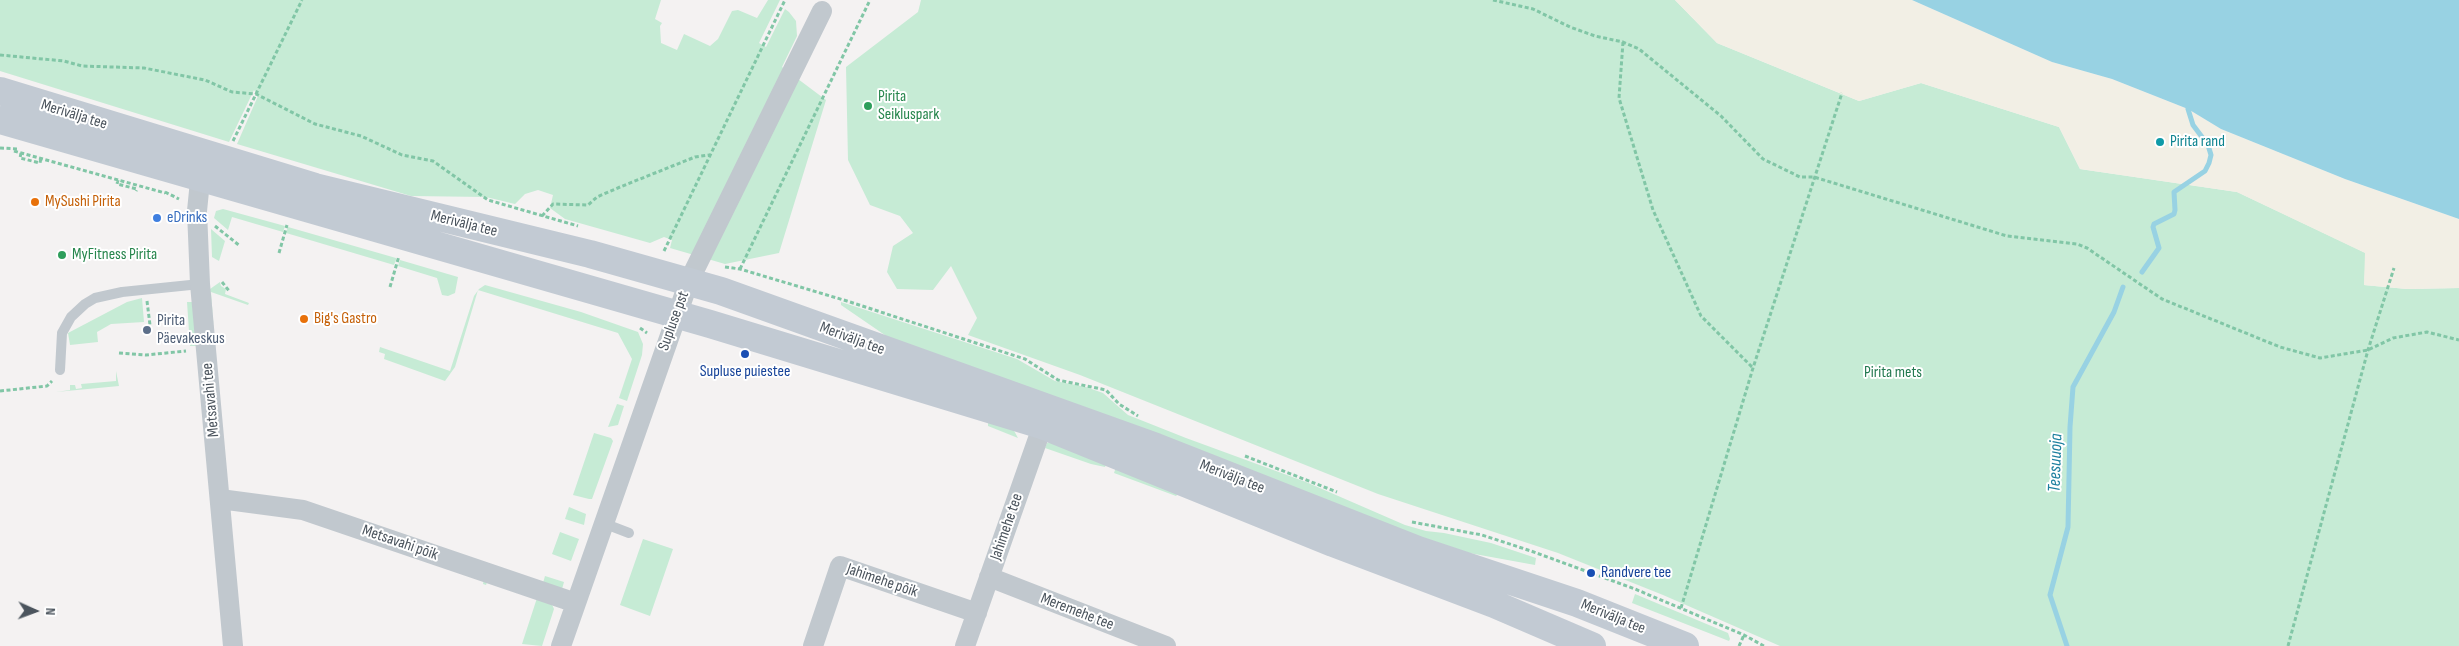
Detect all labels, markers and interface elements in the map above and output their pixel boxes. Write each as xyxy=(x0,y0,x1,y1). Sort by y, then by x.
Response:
place label: Pirita Seikluspark xyxy=(878,87,939,125)
street label: Merivälja tee xyxy=(39,96,109,134)
marker: Pirita Seikluspark xyxy=(862,100,874,112)
place label: Pirita rand xyxy=(2170,132,2225,152)
marker: Pirita rand xyxy=(2154,136,2166,148)
place label: MySushi Pirita xyxy=(45,192,121,212)
marker: MySushi Pirita xyxy=(29,196,41,208)
street label: Merivälja tee xyxy=(429,206,499,242)
place label: eDrinks xyxy=(167,208,207,228)
marker: eDrinks xyxy=(151,212,163,224)
place label: MyFitness Pirita xyxy=(72,245,157,265)
marker: MyFitness Pirita xyxy=(56,249,68,261)
street label: Supluse pst xyxy=(654,289,694,353)
place label: Big's Gastro xyxy=(314,309,377,329)
place label: Pirita Päevakeskus xyxy=(157,311,225,349)
marker: Big's Gastro xyxy=(298,313,310,325)
street label: Merivälja tee xyxy=(817,318,887,360)
marker: Pirita Päevakeskus xyxy=(141,324,153,336)
marker: Supluse puiestee xyxy=(739,348,751,360)
street label: Metsavahi tee xyxy=(198,362,224,438)
place label: Supluse puiestee xyxy=(700,362,790,382)
park label: Pirita mets xyxy=(1864,363,1922,383)
water label: Teesuuoja xyxy=(2044,433,2068,493)
street label: Merivälja tee xyxy=(1197,456,1267,498)
street label: Jahimehe tee xyxy=(987,491,1027,563)
street label: Metsavahi põik xyxy=(359,521,441,565)
street label: Jahimehe põik xyxy=(844,560,920,602)
place label: Randvere tee xyxy=(1601,563,1671,583)
marker: Randvere tee xyxy=(1585,567,1597,579)
north arrow xyxy=(10,586,60,636)
street label: Meremehe tee xyxy=(1038,589,1116,635)
street label: Merivälja tee xyxy=(1578,595,1648,639)
text: N xyxy=(42,607,59,616)

